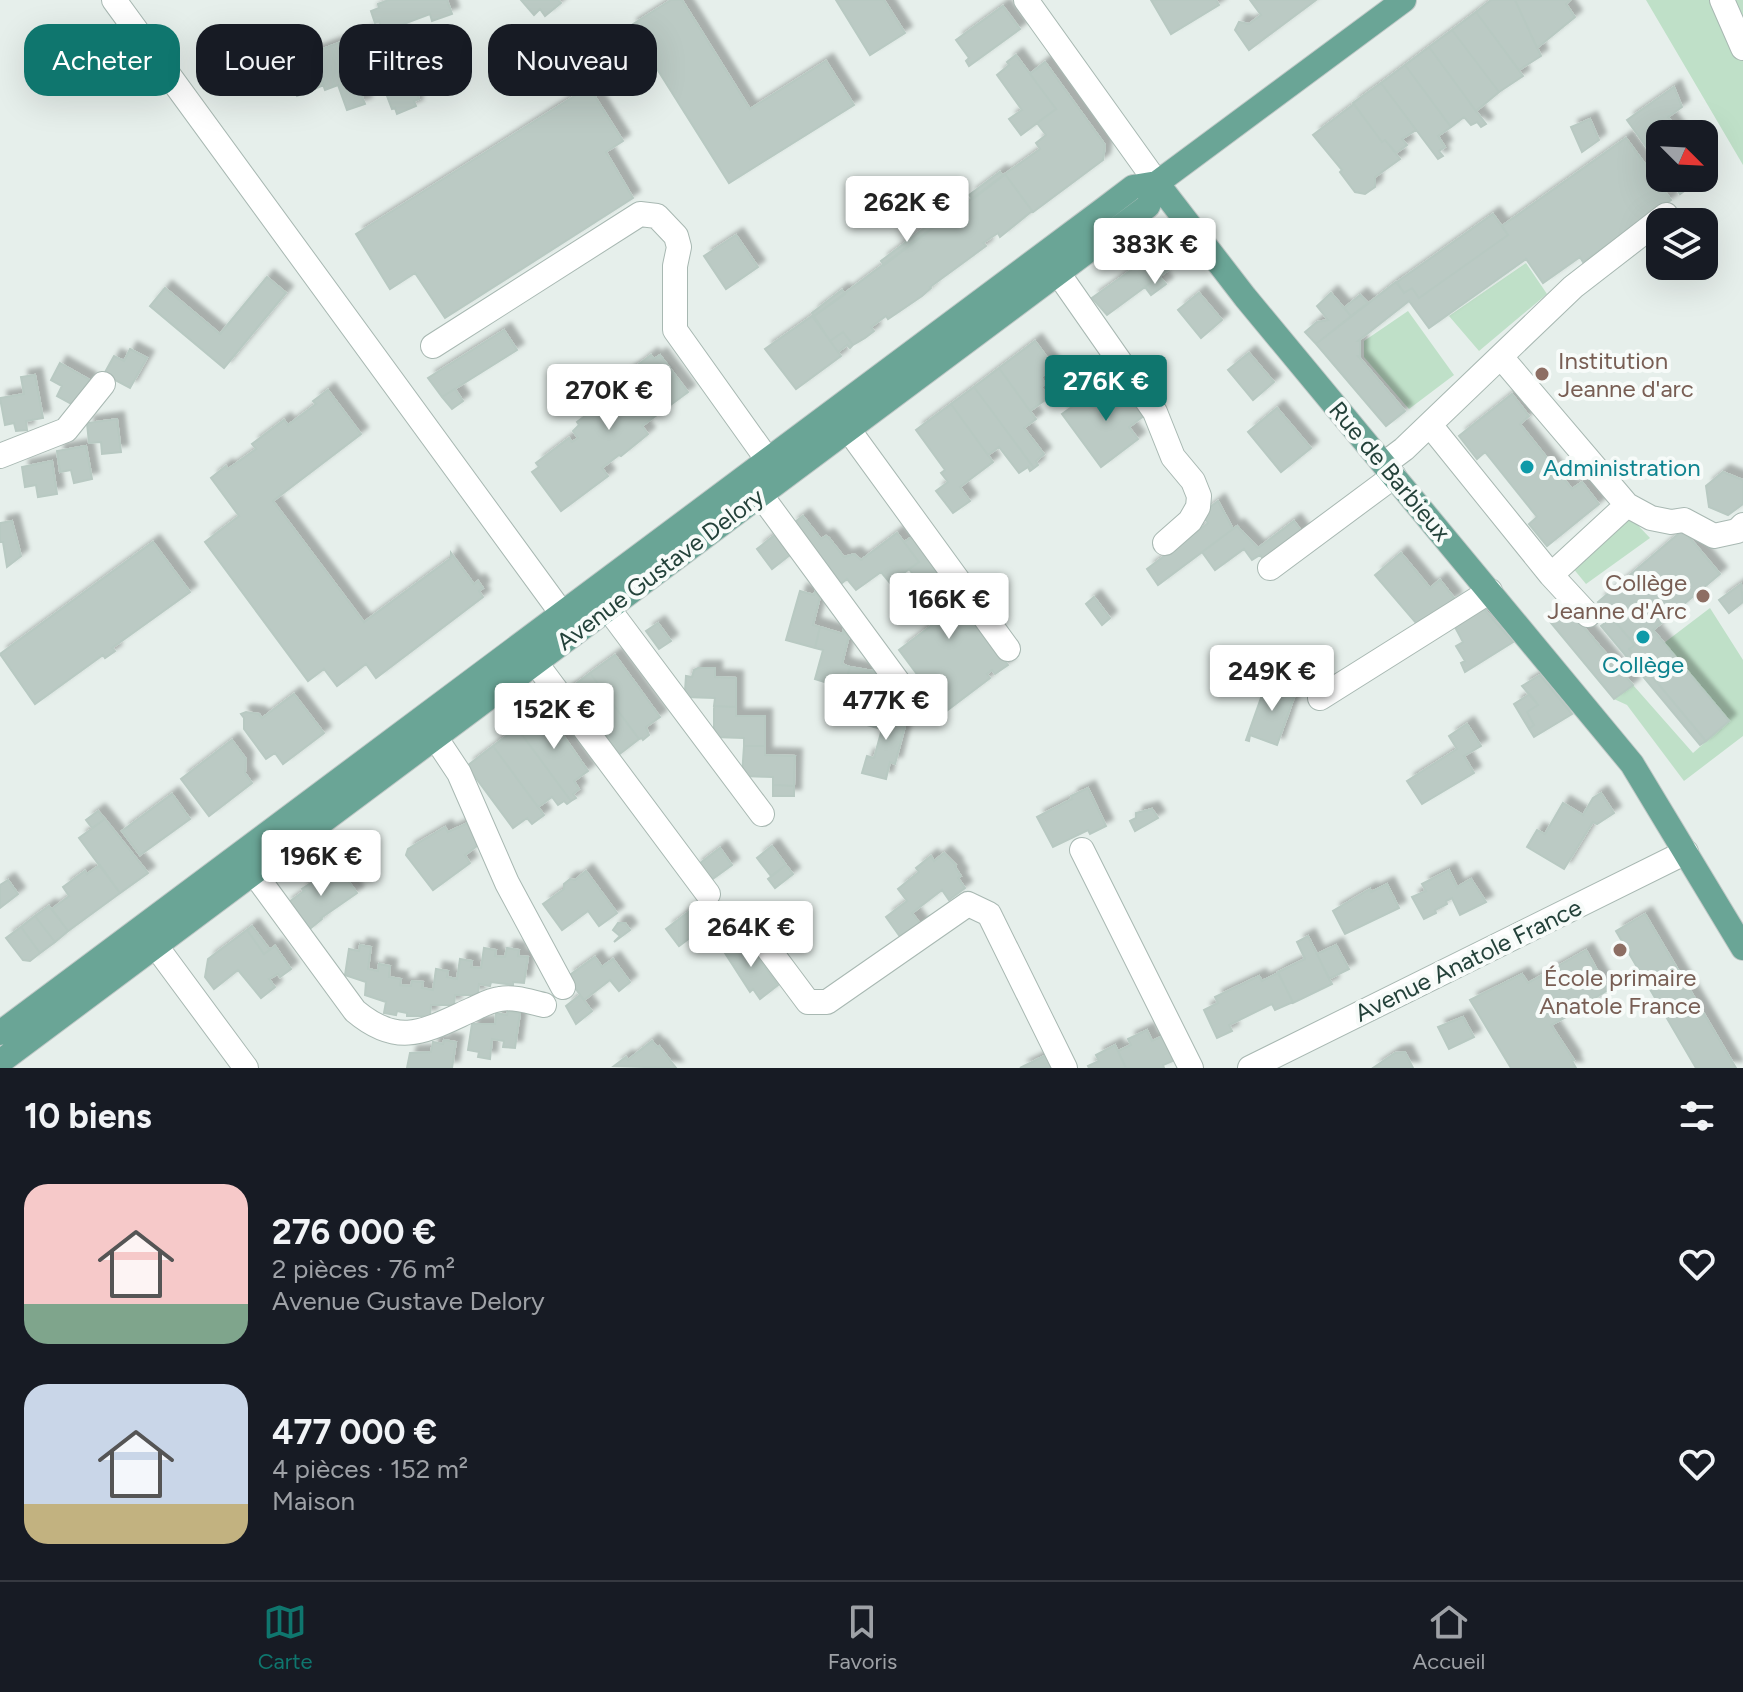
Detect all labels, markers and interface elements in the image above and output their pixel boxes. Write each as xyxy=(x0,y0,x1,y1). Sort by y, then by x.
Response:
chip: Acheter xyxy=(24,24,180,96)
chip: Louer xyxy=(196,24,323,96)
chip: Filtres xyxy=(339,24,472,96)
chip: Nouveau xyxy=(488,24,657,96)
north arrow xyxy=(1646,120,1718,192)
map controls xyxy=(1646,120,1718,280)
pin: 262K € xyxy=(842,176,972,244)
text: 262K € xyxy=(864,186,950,218)
button: layers xyxy=(1646,208,1718,280)
pin: 383K € xyxy=(1090,218,1220,286)
text: 383K € xyxy=(1112,228,1198,260)
place label: Institution Jeanne d'arc xyxy=(1558,346,1694,403)
pin: 276K € xyxy=(1041,355,1171,423)
pin: 270K € xyxy=(544,364,674,432)
text: 276K € xyxy=(1063,365,1149,397)
marker: Institution Jeanne d'arc xyxy=(1533,365,1551,383)
text: 270K € xyxy=(565,374,653,406)
street label: Rue de Barbieux xyxy=(1323,395,1457,547)
place label: Administration xyxy=(1543,453,1701,482)
marker: Administration xyxy=(1518,458,1536,476)
street label: Avenue Gustave Delory xyxy=(551,481,770,656)
place label: Collège Jeanne d'Arc xyxy=(1547,568,1687,625)
pin: 166K € xyxy=(884,573,1014,641)
text: 166K € xyxy=(908,583,990,615)
marker: Collège Jeanne d'Arc xyxy=(1694,587,1712,605)
marker: Collège xyxy=(1634,628,1652,646)
pin: 249K € xyxy=(1207,645,1337,713)
place label: Collège xyxy=(1602,650,1684,679)
text: 249K € xyxy=(1228,655,1316,687)
pin: 477K € xyxy=(821,674,951,742)
pin: 152K € xyxy=(489,683,619,751)
text: 477K € xyxy=(843,684,929,716)
text: 152K € xyxy=(513,693,595,725)
pin: 196K € xyxy=(256,830,386,898)
text: 196K € xyxy=(280,840,362,872)
street label: Avenue Anatole France xyxy=(1350,892,1586,1028)
pin: 264K € xyxy=(686,901,816,969)
text: 264K € xyxy=(707,911,795,943)
marker: École primaire Anatole France xyxy=(1611,941,1629,959)
place label: École primaire Anatole France xyxy=(1539,963,1701,1020)
icon: filters xyxy=(1675,1094,1719,1138)
text: 10 biens xyxy=(24,1096,152,1137)
text: 276 000 € xyxy=(272,1212,436,1253)
icon: home xyxy=(88,1216,184,1312)
icon: heart xyxy=(1675,1242,1719,1286)
text: 2 pièces · 76 m² xyxy=(272,1253,455,1285)
text: Avenue Gustave Delory xyxy=(272,1285,545,1317)
text: 477 000 € xyxy=(272,1412,437,1453)
icon: home xyxy=(88,1416,184,1512)
icon: heart xyxy=(1675,1442,1719,1486)
text: 4 pièces · 152 m² xyxy=(272,1453,468,1485)
text: Maison xyxy=(272,1485,355,1517)
tab: Carte xyxy=(258,1600,312,1675)
tab: Favoris xyxy=(828,1600,897,1675)
tab: Accueil xyxy=(1413,1600,1485,1675)

